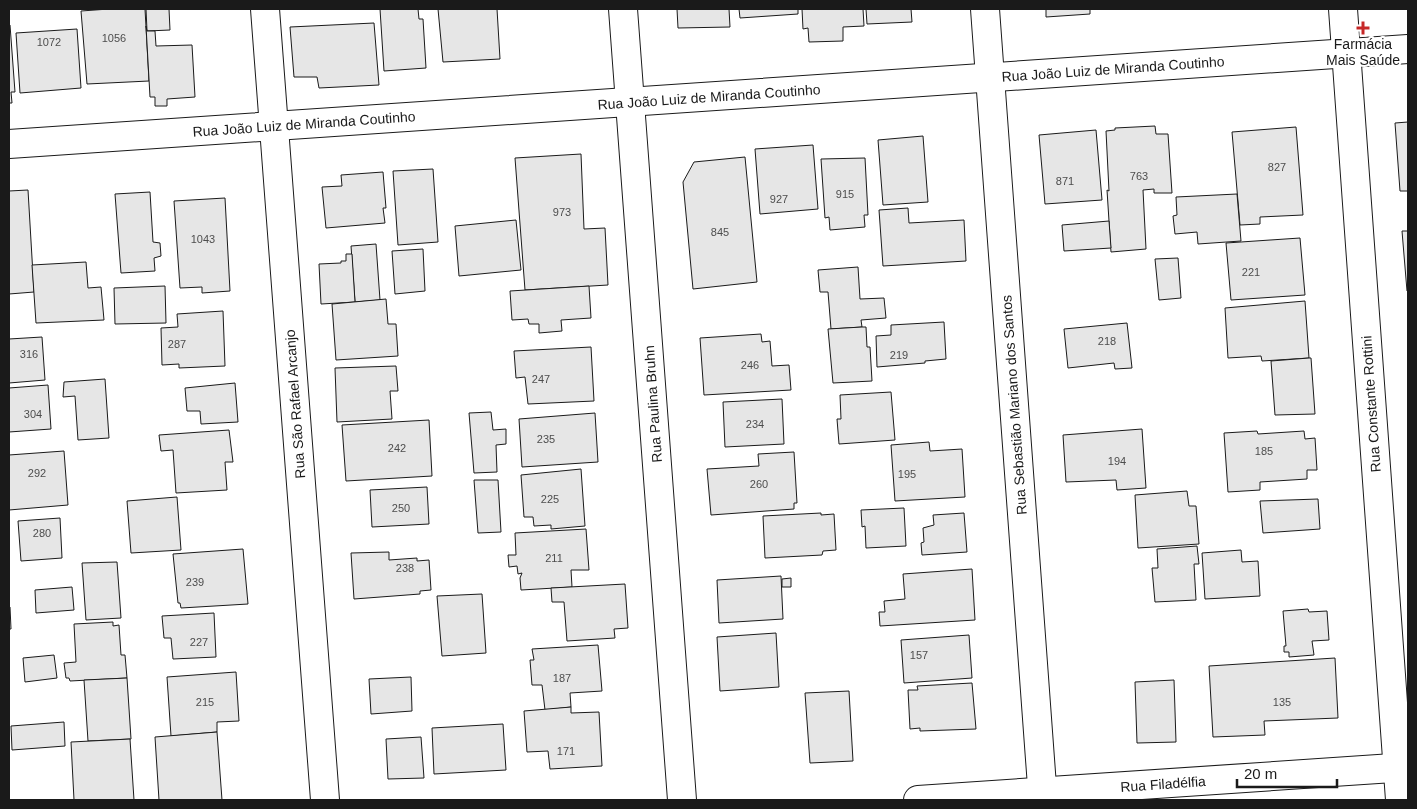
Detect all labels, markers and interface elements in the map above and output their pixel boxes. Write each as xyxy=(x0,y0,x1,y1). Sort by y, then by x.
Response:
marker: Farmácia Mais Saúde xyxy=(1357,22,1369,34)
house number: 1056 xyxy=(102,32,126,44)
house number: 1072 xyxy=(37,36,61,48)
place label: Farmácia Mais Saúde xyxy=(1326,36,1400,68)
street label: Rua João Luiz de Miranda Coutinho xyxy=(1001,53,1225,85)
street label: Rua João Luiz de Miranda Coutinho xyxy=(597,81,821,113)
street label: Rua João Luiz de Miranda Coutinho xyxy=(192,108,416,140)
house number: 827 xyxy=(1268,161,1286,173)
house number: 763 xyxy=(1130,170,1148,182)
house number: 871 xyxy=(1056,175,1074,187)
house number: 915 xyxy=(836,188,854,200)
house number: 927 xyxy=(770,193,788,205)
house number: 973 xyxy=(553,206,571,218)
house number: 845 xyxy=(711,226,729,238)
house number: 1043 xyxy=(191,233,215,245)
house number: 221 xyxy=(1242,266,1260,278)
street label: Rua Sebastião Mariano dos Santos xyxy=(998,295,1030,515)
street label: Rua São Rafael Arcanjo xyxy=(282,329,308,479)
house number: 218 xyxy=(1098,335,1116,347)
street label: Rua Constante Rottini xyxy=(1358,335,1384,473)
house number: 287 xyxy=(168,338,186,350)
street label: Rua Paulina Bruhn xyxy=(641,345,665,463)
house number: 316 xyxy=(20,348,38,360)
house number: 219 xyxy=(890,349,908,361)
house number: 246 xyxy=(741,359,759,371)
house number: 247 xyxy=(532,373,550,385)
house number: 304 xyxy=(24,408,42,420)
house number: 234 xyxy=(746,418,764,430)
house number: 235 xyxy=(537,433,555,445)
house number: 242 xyxy=(388,442,406,454)
house number: 185 xyxy=(1255,445,1273,457)
house number: 194 xyxy=(1108,455,1126,467)
house number: 292 xyxy=(28,467,46,479)
house number: 195 xyxy=(898,468,916,480)
house number: 260 xyxy=(750,478,768,490)
house number: 225 xyxy=(541,493,559,505)
house number: 250 xyxy=(392,502,410,514)
house number: 280 xyxy=(33,527,51,539)
house number: 211 xyxy=(545,552,563,564)
house number: 238 xyxy=(396,562,414,574)
house number: 239 xyxy=(186,576,204,588)
house number: 227 xyxy=(190,636,208,648)
house number: 157 xyxy=(910,649,928,661)
house number: 187 xyxy=(553,672,571,684)
house number: 215 xyxy=(196,696,214,708)
house number: 135 xyxy=(1273,696,1291,708)
house number: 171 xyxy=(557,745,575,757)
scale bar xyxy=(1237,756,1337,788)
text: 20 m xyxy=(1244,765,1277,782)
street label: Rua Filadélfia xyxy=(1120,773,1206,795)

